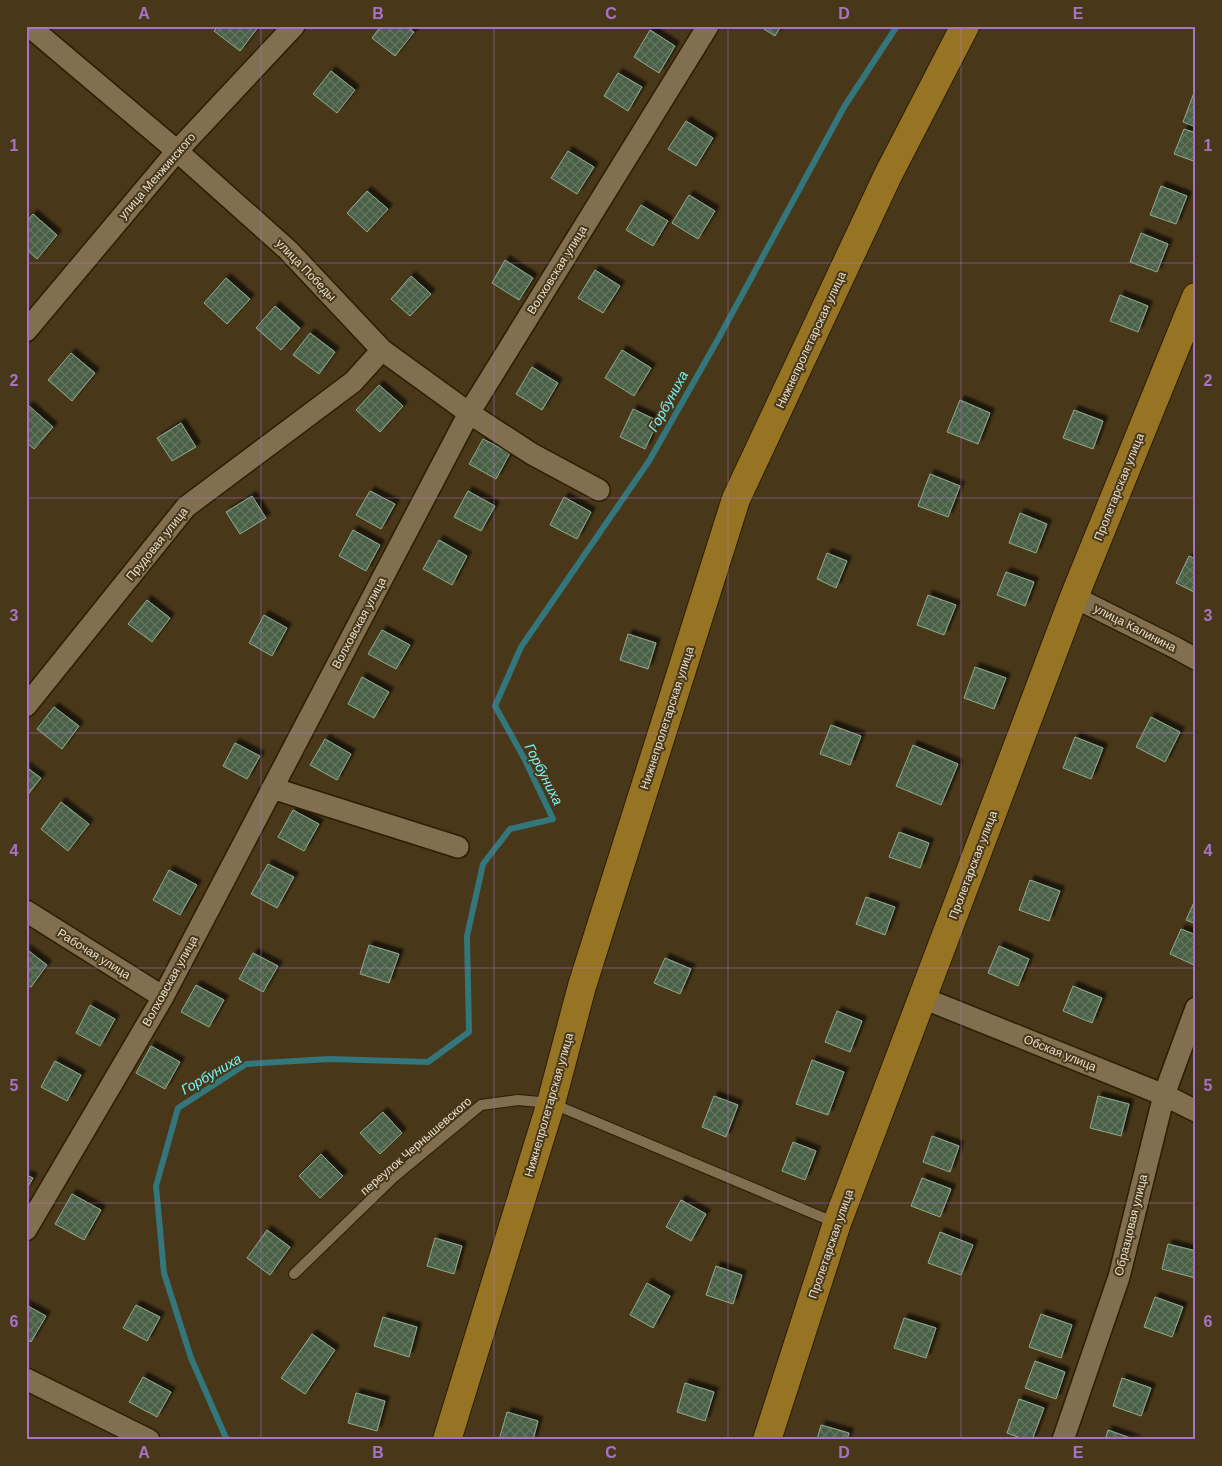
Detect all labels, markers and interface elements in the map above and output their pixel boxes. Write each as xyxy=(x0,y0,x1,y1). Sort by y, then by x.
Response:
text: A xyxy=(138,5,150,22)
text: B xyxy=(372,5,384,22)
text: C xyxy=(605,5,617,22)
text: D xyxy=(838,5,850,22)
text: E xyxy=(1073,5,1084,22)
street label: улица Менжинского xyxy=(116,130,199,222)
text: 1 xyxy=(10,137,19,154)
text: 1 xyxy=(1204,137,1213,154)
street label: Волховская улица xyxy=(524,223,590,317)
street label: улица Победы xyxy=(273,236,339,304)
street label: Нижнепролетарская улица xyxy=(773,269,849,411)
water label: Горбуниха xyxy=(645,368,691,434)
text: 2 xyxy=(10,372,19,389)
text: 2 xyxy=(1204,372,1213,389)
street label: Пролетарская улица xyxy=(1091,431,1147,543)
street label: Прудовая улица xyxy=(123,504,191,583)
street label: Волховская улица xyxy=(329,575,389,671)
street label: улица Калинина xyxy=(1092,601,1179,655)
text: 3 xyxy=(10,607,19,624)
text: 3 xyxy=(1204,607,1213,624)
street label: Нижнепролетарская улица xyxy=(637,645,697,791)
water label: Горбуниха xyxy=(522,740,566,808)
street label: Пролетарская улица xyxy=(946,809,1000,921)
text: 4 xyxy=(10,842,19,859)
text: 4 xyxy=(1204,842,1213,859)
street label: Рабочая улица xyxy=(55,926,133,982)
street label: Волховская улица xyxy=(139,933,201,1029)
street label: Нижнепролетарская улица xyxy=(522,1031,576,1179)
street label: Обская улица xyxy=(1022,1032,1099,1074)
water label: Горбуниха xyxy=(178,1050,244,1098)
text: 5 xyxy=(10,1077,19,1094)
text: 5 xyxy=(1204,1077,1213,1094)
street label: переулок Чернышевского xyxy=(358,1094,475,1198)
street label: Образцовая улица xyxy=(1112,1173,1150,1277)
street label: Пролетарская улица xyxy=(806,1187,856,1301)
text: 6 xyxy=(10,1313,19,1330)
text: 6 xyxy=(1204,1313,1213,1330)
text: A xyxy=(138,1444,150,1461)
text: B xyxy=(372,1444,384,1461)
text: C xyxy=(605,1444,617,1461)
text: D xyxy=(838,1444,850,1461)
text: E xyxy=(1073,1444,1084,1461)

